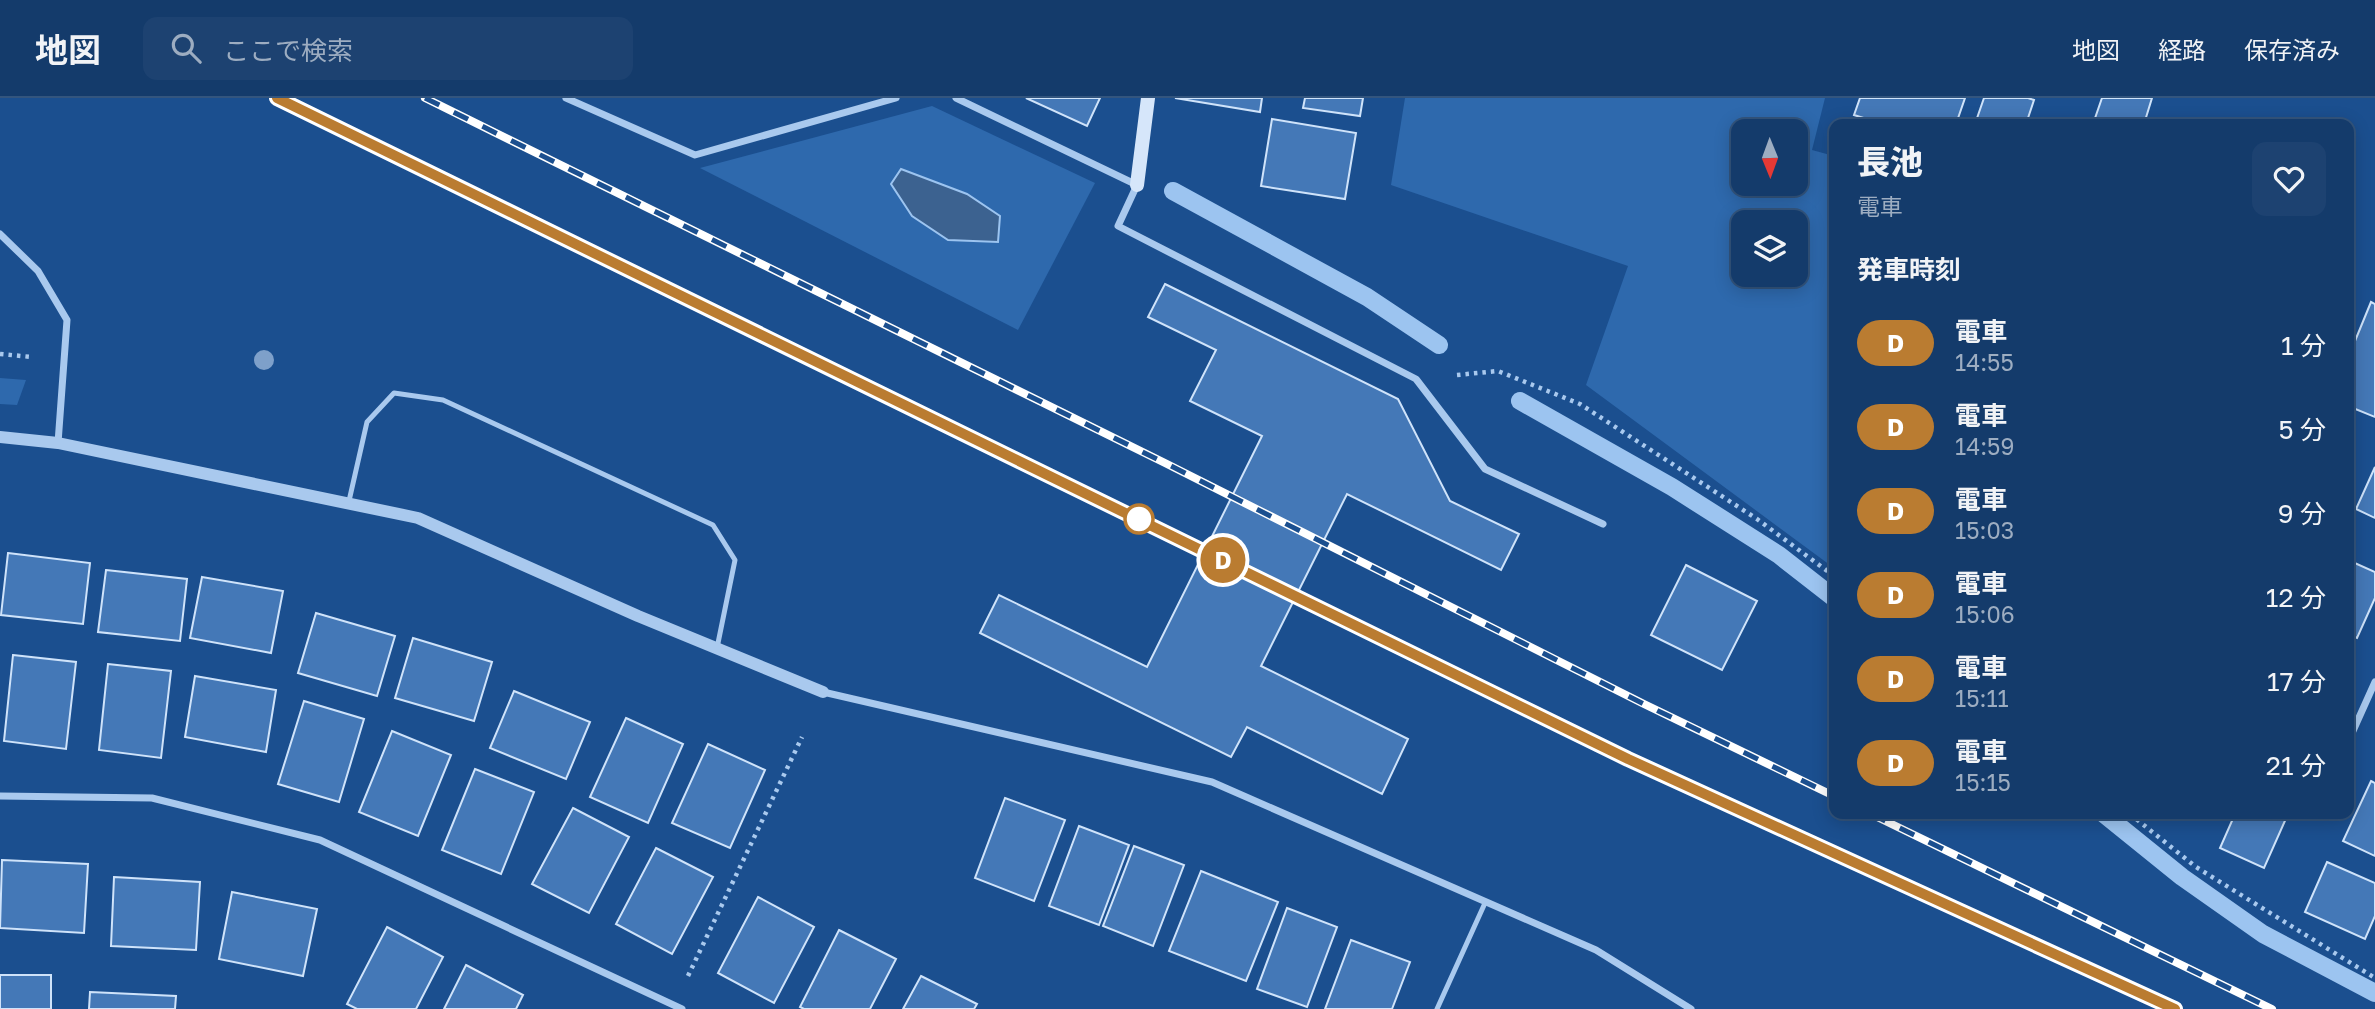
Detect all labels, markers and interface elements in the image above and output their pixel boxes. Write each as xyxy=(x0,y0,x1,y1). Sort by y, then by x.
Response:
search box xyxy=(143,17,633,80)
icon: search xyxy=(167,29,205,67)
text: 地図 xyxy=(35,30,101,69)
text: ここで検索 xyxy=(223,35,353,66)
text: 地図 xyxy=(2072,35,2120,64)
text: 経路 xyxy=(2158,35,2206,64)
text: 保存済み xyxy=(2244,35,2340,64)
north arrow xyxy=(1731,119,1808,196)
map controls xyxy=(1731,119,1808,287)
text: 長池 xyxy=(1857,142,1923,181)
button: heart xyxy=(2252,142,2326,216)
text: 電車 xyxy=(1857,192,1903,220)
button: layers xyxy=(1731,210,1808,287)
text: 発車時刻 xyxy=(1857,254,1961,285)
text: 電車 xyxy=(1955,316,2007,347)
text: D xyxy=(1887,328,1904,357)
text: 1 分 xyxy=(2281,330,2326,361)
text: 14:55 xyxy=(1955,348,2014,376)
text: 電車 xyxy=(1955,400,2007,431)
text: D xyxy=(1887,412,1904,441)
text: 5 分 xyxy=(2278,414,2326,445)
text: 14:59 xyxy=(1955,432,2014,460)
text: 電車 xyxy=(1955,484,2007,515)
text: D xyxy=(1887,496,1904,525)
text: 9 分 xyxy=(2278,498,2326,529)
unlabelled marker xyxy=(1124,504,1154,534)
text: 15:03 xyxy=(1955,516,2014,544)
line badge: D xyxy=(1200,537,1246,583)
text: D xyxy=(1214,545,1232,574)
text: 電車 xyxy=(1955,568,2007,599)
text: D xyxy=(1887,580,1904,609)
text: 12 分 xyxy=(2266,582,2326,613)
text: 15:06 xyxy=(1955,600,2015,628)
text: 電車 xyxy=(1955,652,2007,683)
text: D xyxy=(1887,664,1904,693)
text: 17 分 xyxy=(2267,666,2326,697)
text: 15:11 xyxy=(1955,684,2009,712)
text: 電車 xyxy=(1955,736,2007,767)
text: D xyxy=(1887,748,1904,777)
text: 21 分 xyxy=(2266,750,2326,781)
text: 15:15 xyxy=(1955,768,2011,796)

